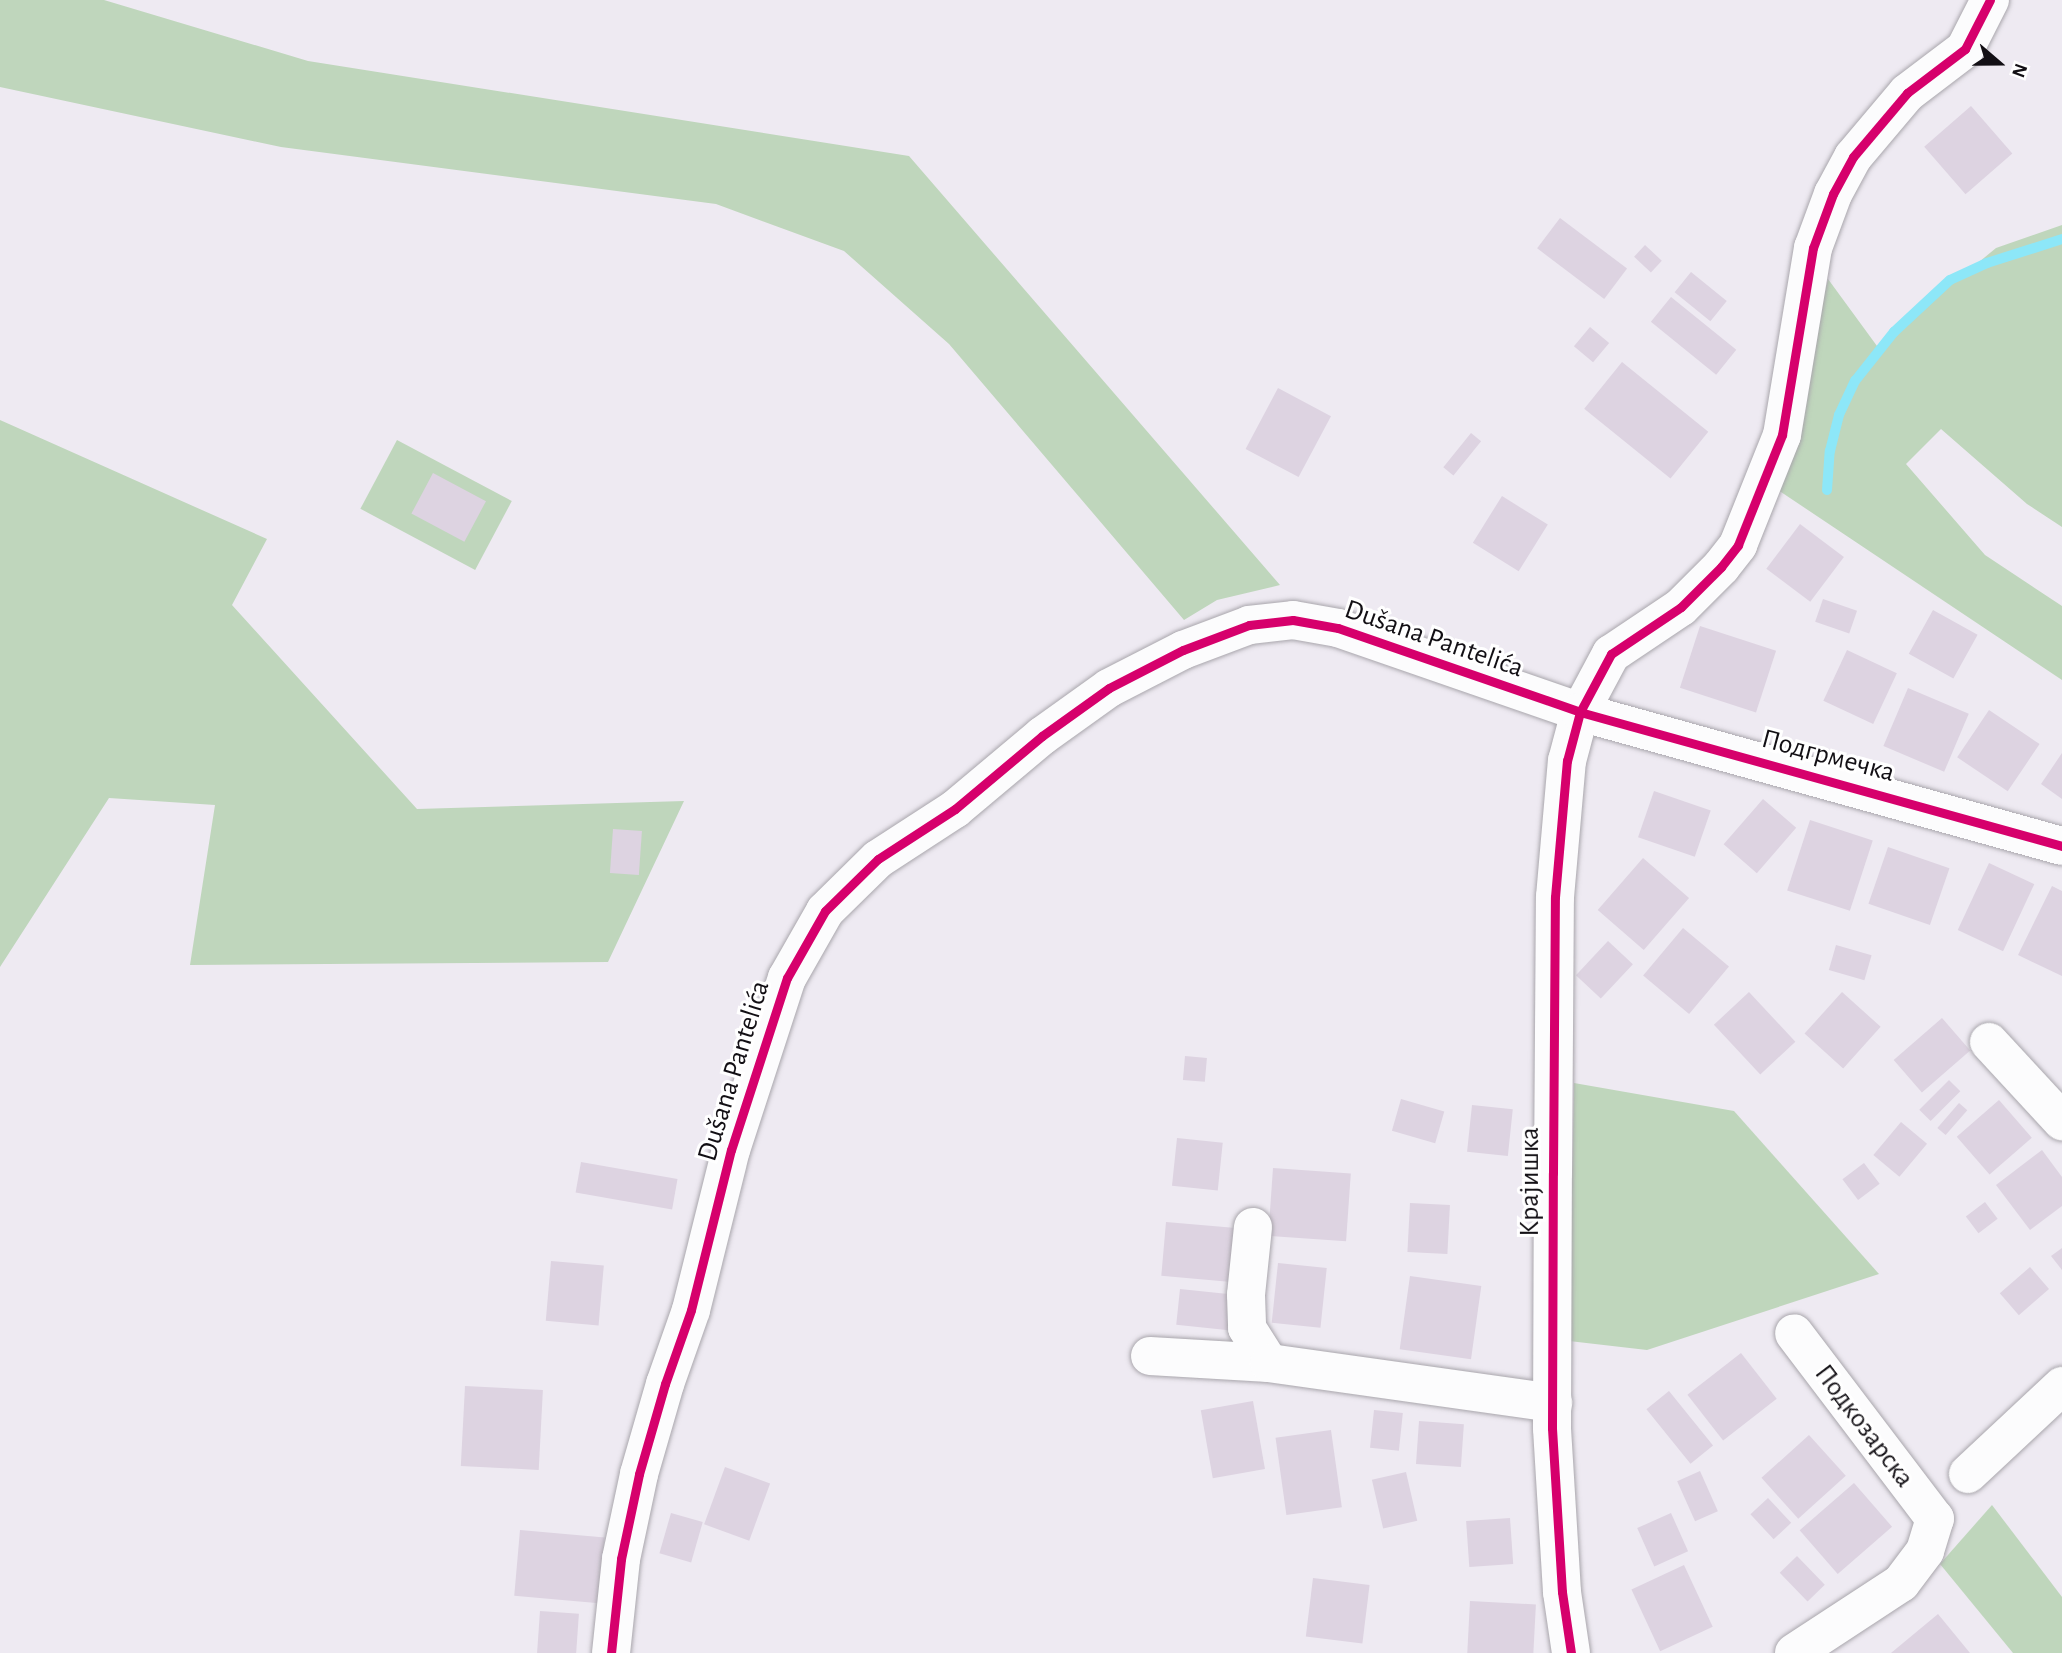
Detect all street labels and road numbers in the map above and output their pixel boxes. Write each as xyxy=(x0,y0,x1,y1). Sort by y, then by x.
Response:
street label: Dušana Pantelića xyxy=(1340,593,1528,685)
street label: Подгрмечка xyxy=(1758,722,1898,790)
street label: Dušana Pantelića xyxy=(691,977,777,1165)
street label: Крајишка xyxy=(1513,1127,1547,1237)
street label: Подкозарска xyxy=(1807,1358,1921,1494)

